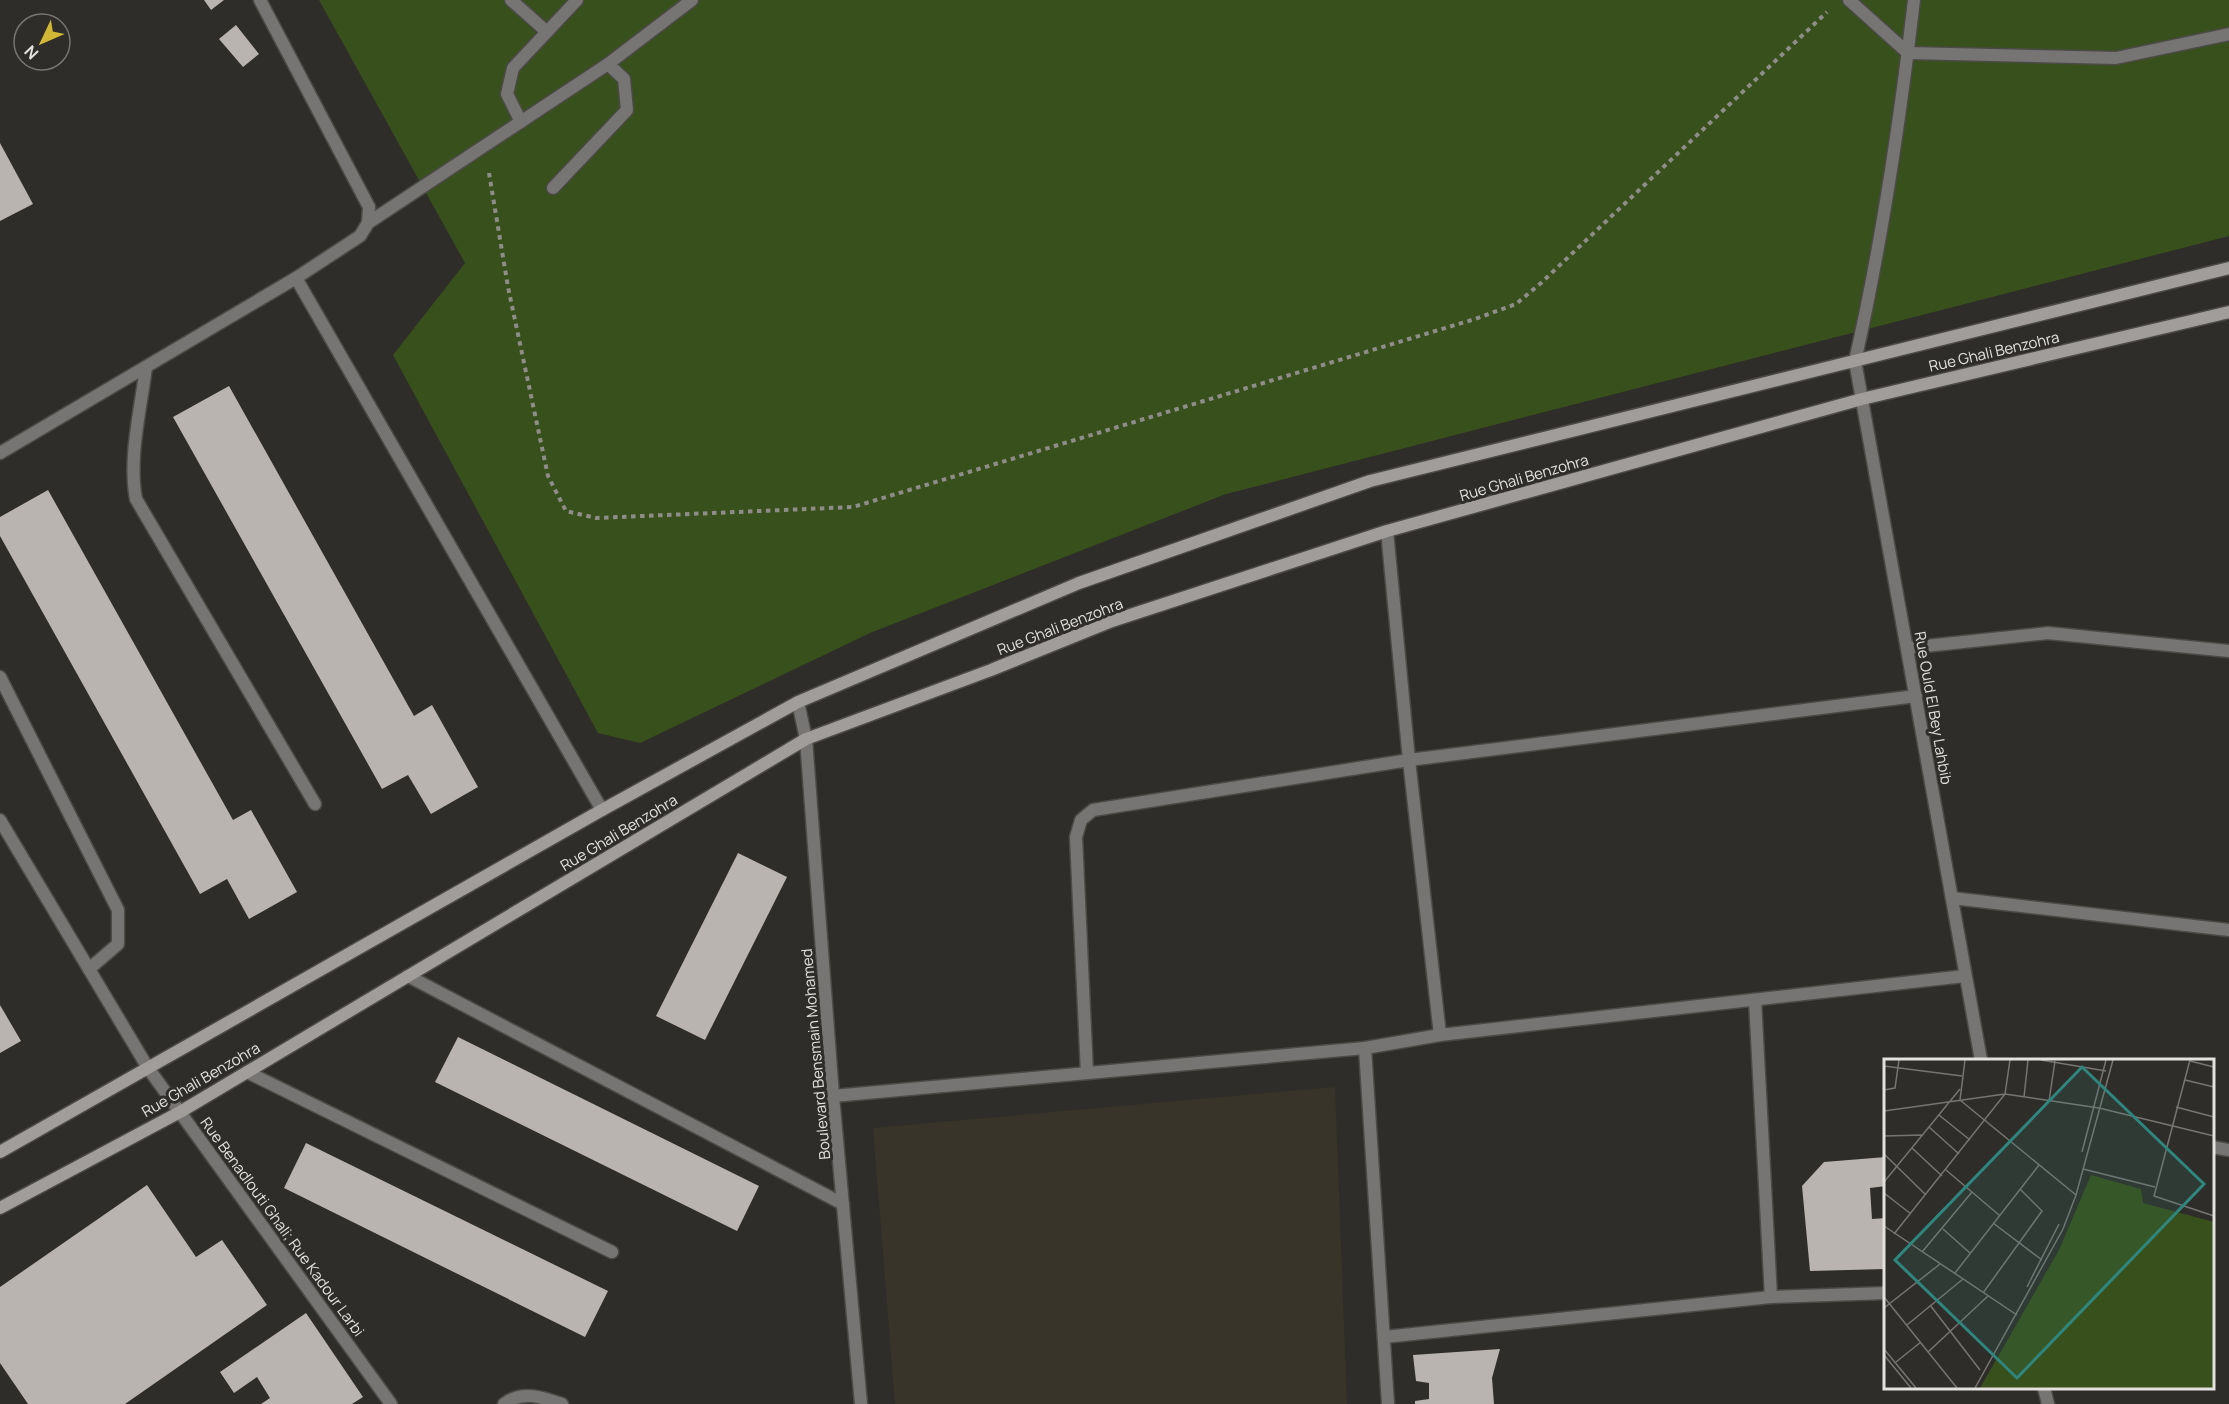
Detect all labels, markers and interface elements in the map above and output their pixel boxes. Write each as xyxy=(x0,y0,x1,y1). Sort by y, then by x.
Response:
north arrow xyxy=(12,12,72,72)
text: N xyxy=(19,41,43,64)
street label: Rue Ghali Benzohra xyxy=(1927,326,2061,377)
street label: Rue Ghali Benzohra xyxy=(1457,449,1591,506)
street label: Rue Ghali Benzohra xyxy=(994,593,1126,660)
street label: Rue Ould El Bey Lahbib xyxy=(1910,630,1957,786)
street label: Rue Ghali Benzohra xyxy=(556,789,681,876)
street label: Boulevard Bensmain Mohamed xyxy=(796,948,835,1160)
street label: Rue Ghali Benzohra xyxy=(138,1037,264,1122)
inset map xyxy=(1884,1059,2214,1389)
street label: Rue Benadlouti Ghali; Rue Kadour Larbi xyxy=(196,1113,369,1341)

